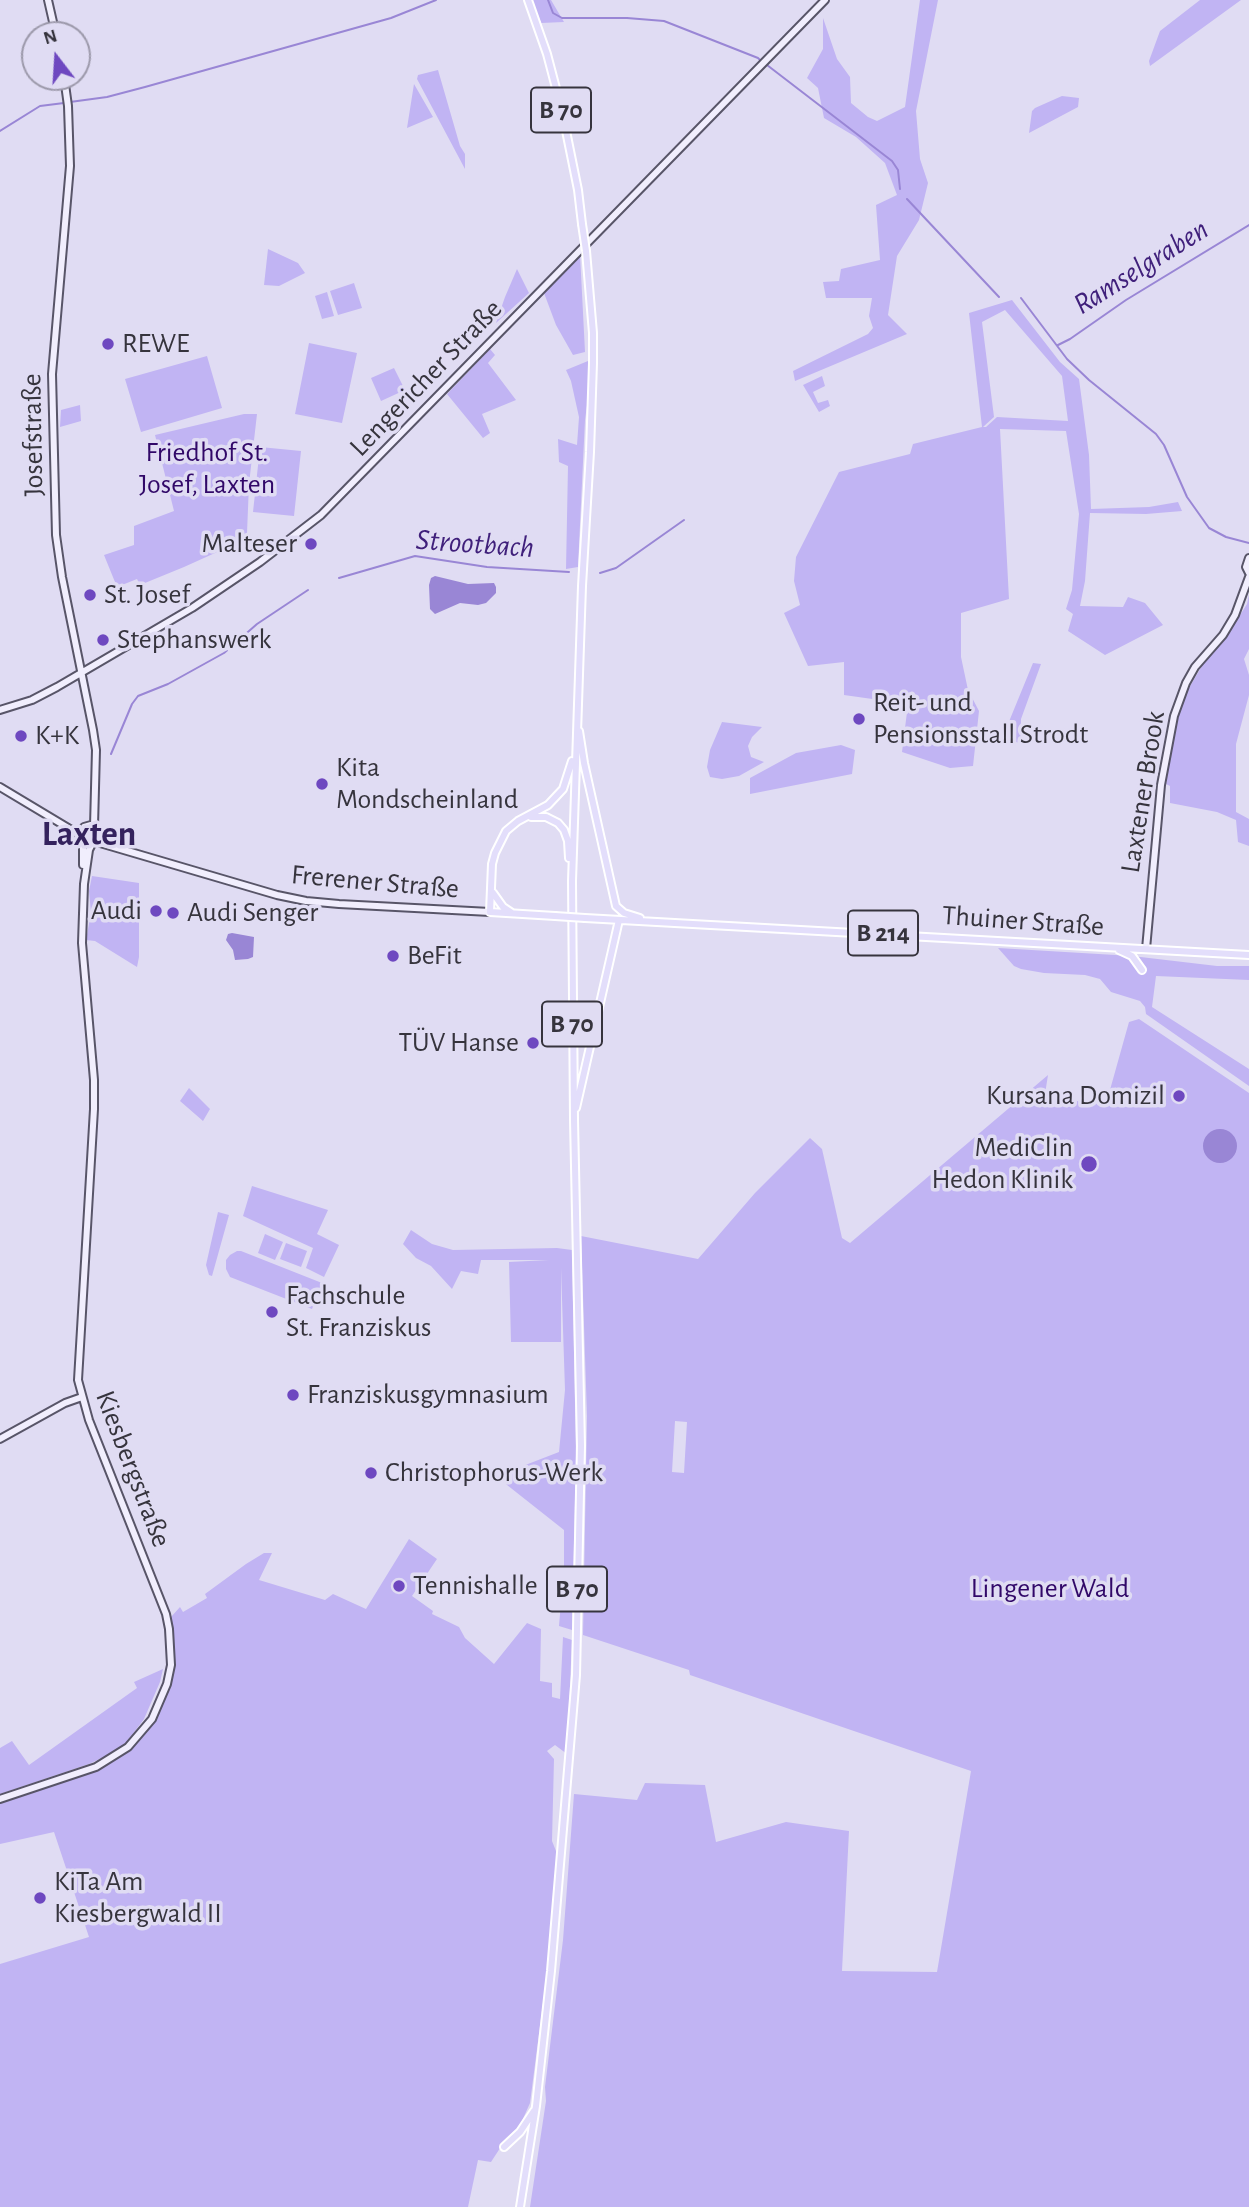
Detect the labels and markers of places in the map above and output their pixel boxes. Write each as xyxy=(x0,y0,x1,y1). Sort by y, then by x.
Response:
place label: REWE xyxy=(122,327,190,361)
marker: REWE xyxy=(100,336,116,352)
place label: Malteser xyxy=(202,527,297,561)
marker: Malteser xyxy=(303,536,319,552)
place label: St. Josef xyxy=(104,578,190,612)
marker: St. Josef xyxy=(82,587,98,603)
place label: Stephanswerk xyxy=(117,623,271,657)
marker: Stephanswerk xyxy=(95,632,111,648)
place label: Reit- und Pensionsstall Strodt xyxy=(873,686,1088,752)
marker: Reit- und Pensionsstall Strodt xyxy=(851,711,867,727)
place label: K+K xyxy=(35,719,79,753)
marker: K+K xyxy=(13,728,29,744)
place label: Kita Mondscheinland xyxy=(336,751,518,817)
marker: Kita Mondscheinland xyxy=(314,776,330,792)
place label: Audi xyxy=(91,894,142,928)
place label: Audi Senger xyxy=(187,896,318,930)
marker: Audi xyxy=(148,903,164,919)
marker: Audi Senger xyxy=(165,905,181,921)
place label: BeFit xyxy=(407,939,462,973)
marker: BeFit xyxy=(385,948,401,964)
place label: TÜV Hanse xyxy=(398,1026,519,1060)
marker: TÜV Hanse xyxy=(525,1035,541,1051)
place label: Kursana Domizil xyxy=(986,1079,1165,1113)
marker: Kursana Domizil xyxy=(1171,1088,1187,1104)
place label: MediClin Hedon Klinik xyxy=(931,1131,1073,1197)
marker: MediClin Hedon Klinik xyxy=(1079,1154,1099,1174)
place label: Fachschule St. Franziskus xyxy=(286,1279,431,1345)
marker: Fachschule St. Franziskus xyxy=(264,1304,280,1320)
place label: Franziskusgymnasium xyxy=(307,1378,549,1412)
marker: Franziskusgymnasium xyxy=(285,1387,301,1403)
place label: Christophorus-Werk xyxy=(385,1456,603,1490)
marker: Christophorus-Werk xyxy=(363,1465,379,1481)
place label: Tennishalle xyxy=(413,1569,538,1603)
marker: Tennishalle xyxy=(391,1578,407,1594)
place label: KiTa Am Kiesbergwald II xyxy=(54,1865,222,1931)
marker: KiTa Am Kiesbergwald II xyxy=(32,1890,48,1906)

